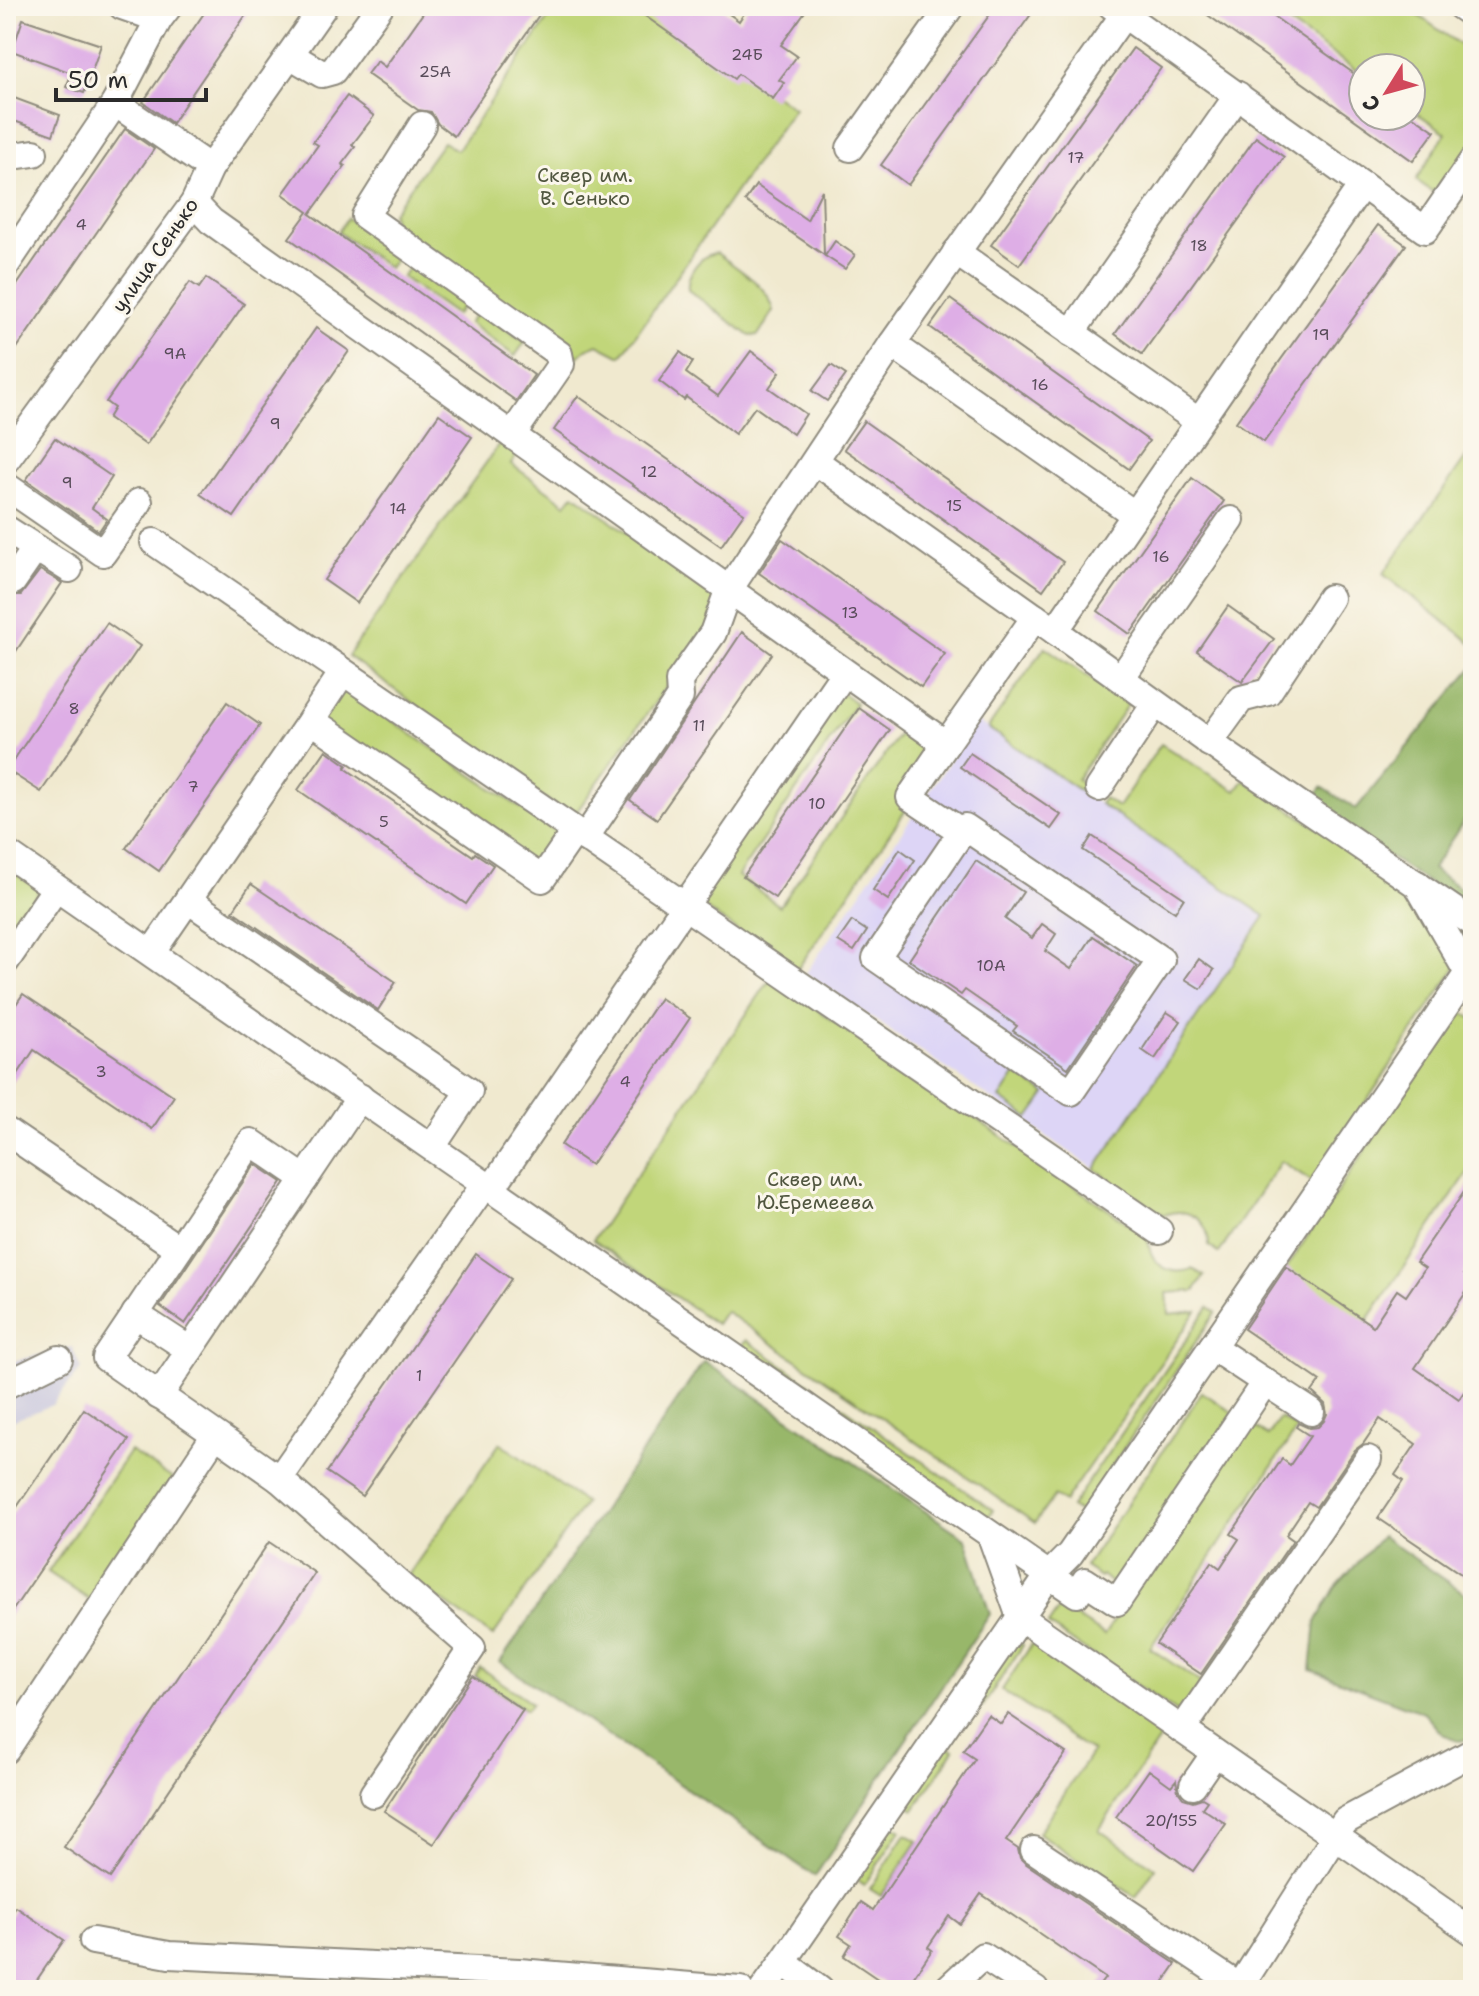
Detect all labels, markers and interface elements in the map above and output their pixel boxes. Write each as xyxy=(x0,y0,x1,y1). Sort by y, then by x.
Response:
house number: 24Б xyxy=(731,44,763,65)
scale bar xyxy=(56,52,206,102)
north arrow xyxy=(1347,52,1427,132)
house number: 25А xyxy=(419,61,451,82)
text: 50 m xyxy=(68,64,128,96)
text: С xyxy=(1356,90,1387,118)
house number: 17 xyxy=(1067,147,1085,168)
park label: Сквер им. В. Сенько xyxy=(537,162,633,211)
street label: улица Сенько xyxy=(106,192,204,318)
house number: 4 xyxy=(75,214,87,235)
house number: 18 xyxy=(1190,235,1208,256)
house number: 19 xyxy=(1312,324,1330,345)
house number: 9А xyxy=(164,343,186,364)
house number: 16 xyxy=(1031,374,1049,395)
house number: 9 xyxy=(269,413,281,434)
house number: 12 xyxy=(640,461,658,482)
house number: 9 xyxy=(61,472,73,493)
house number: 15 xyxy=(946,495,962,516)
house number: 14 xyxy=(389,498,407,519)
house number: 16 xyxy=(1152,546,1170,567)
house number: 13 xyxy=(841,602,859,623)
house number: 8 xyxy=(68,698,80,719)
house number: 11 xyxy=(693,715,705,736)
house number: 7 xyxy=(187,776,199,797)
house number: 10 xyxy=(808,793,826,814)
house number: 5 xyxy=(379,811,389,832)
house number: 10А xyxy=(976,955,1006,976)
house number: 3 xyxy=(95,1061,107,1082)
house number: 4 xyxy=(619,1071,631,1092)
park label: Сквер им. Ю.Еремеева xyxy=(756,1166,874,1215)
house number: 1 xyxy=(416,1365,422,1386)
house number: 20/155 xyxy=(1145,1810,1197,1831)

